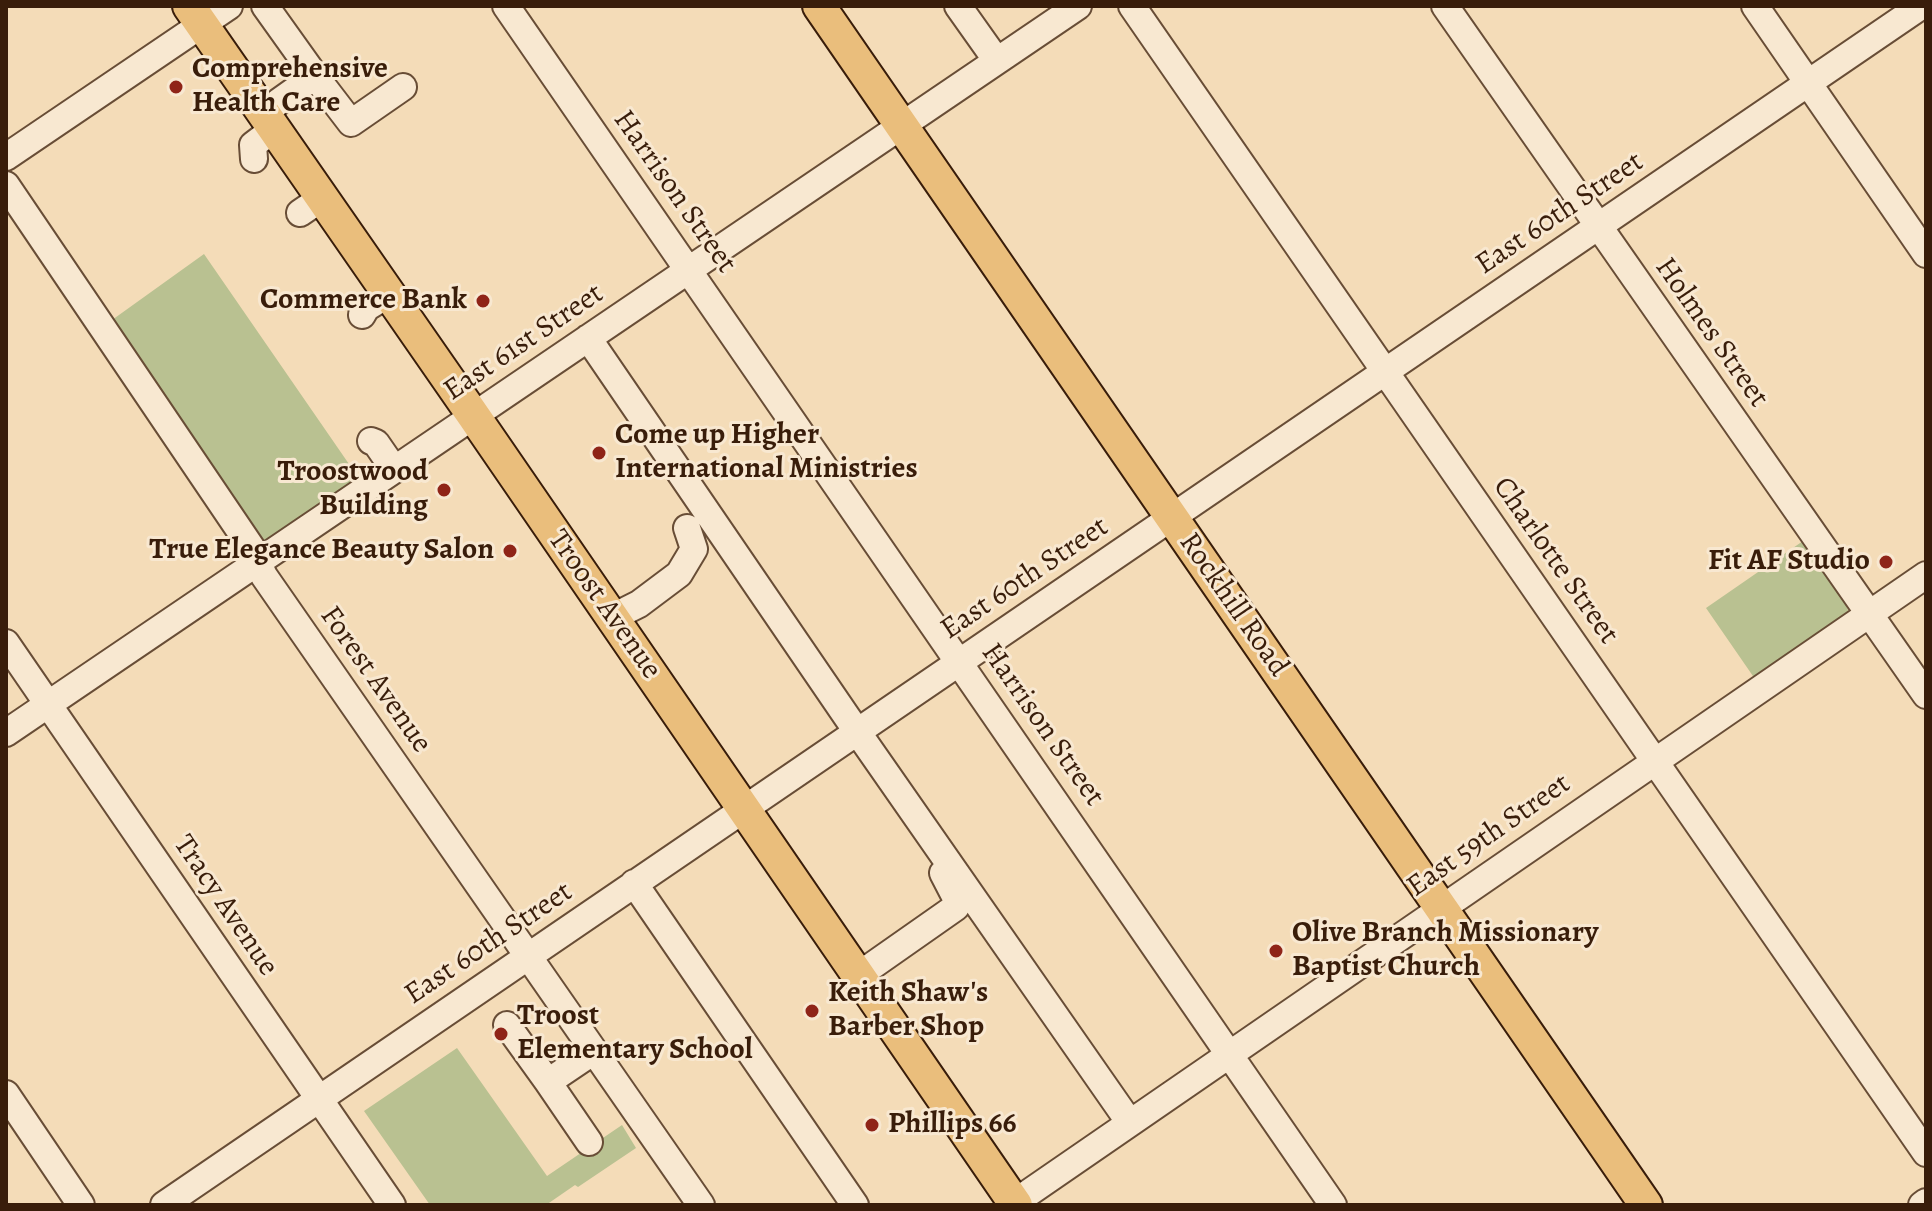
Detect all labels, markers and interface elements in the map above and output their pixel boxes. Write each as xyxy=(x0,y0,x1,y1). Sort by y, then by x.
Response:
place label: Comprehensive Health Care xyxy=(192,52,388,122)
marker: Comprehensive Health Care xyxy=(167,78,185,96)
street label: Harrison Street xyxy=(605,104,743,280)
street label: East 60th Street xyxy=(1469,145,1651,283)
street label: Holmes Street xyxy=(1646,251,1776,415)
street label: East 61st Street xyxy=(437,276,611,410)
place label: Commerce Bank xyxy=(260,283,467,319)
marker: Commerce Bank xyxy=(474,292,492,310)
place label: Come up Higher International Ministries xyxy=(615,418,918,488)
marker: Come up Higher International Ministries xyxy=(590,444,608,462)
place label: Troostwood Building xyxy=(277,455,428,526)
street label: Charlotte Street xyxy=(1484,471,1626,651)
marker: Troostwood Building xyxy=(435,481,453,499)
street label: East 60th Street xyxy=(934,510,1116,648)
street label: Troost Avenue xyxy=(539,523,669,687)
street label: Rockhill Road xyxy=(1170,526,1296,684)
place label: True Elegance Beauty Salon xyxy=(149,533,494,569)
marker: True Elegance Beauty Salon xyxy=(501,542,519,560)
place label: Fit AF Studio xyxy=(1708,544,1870,580)
marker: Fit AF Studio xyxy=(1877,553,1895,571)
street label: Forest Avenue xyxy=(311,600,439,760)
street label: Harrison Street xyxy=(973,637,1111,813)
street label: East 59th Street xyxy=(1400,766,1578,906)
street label: Tracy Avenue xyxy=(165,829,285,983)
street label: East 60th Street xyxy=(398,875,580,1013)
place label: Olive Branch Missionary Baptist Church xyxy=(1292,916,1598,986)
marker: Olive Branch Missionary Baptist Church xyxy=(1267,942,1285,960)
place label: Keith Shaw's Barber Shop xyxy=(828,976,988,1046)
place label: Troost Elementary School xyxy=(517,999,753,1070)
marker: Keith Shaw's Barber Shop xyxy=(803,1002,821,1020)
marker: Troost Elementary School xyxy=(492,1025,510,1043)
place label: Phillips 66 xyxy=(888,1107,1016,1143)
marker: Phillips 66 xyxy=(863,1116,881,1134)

